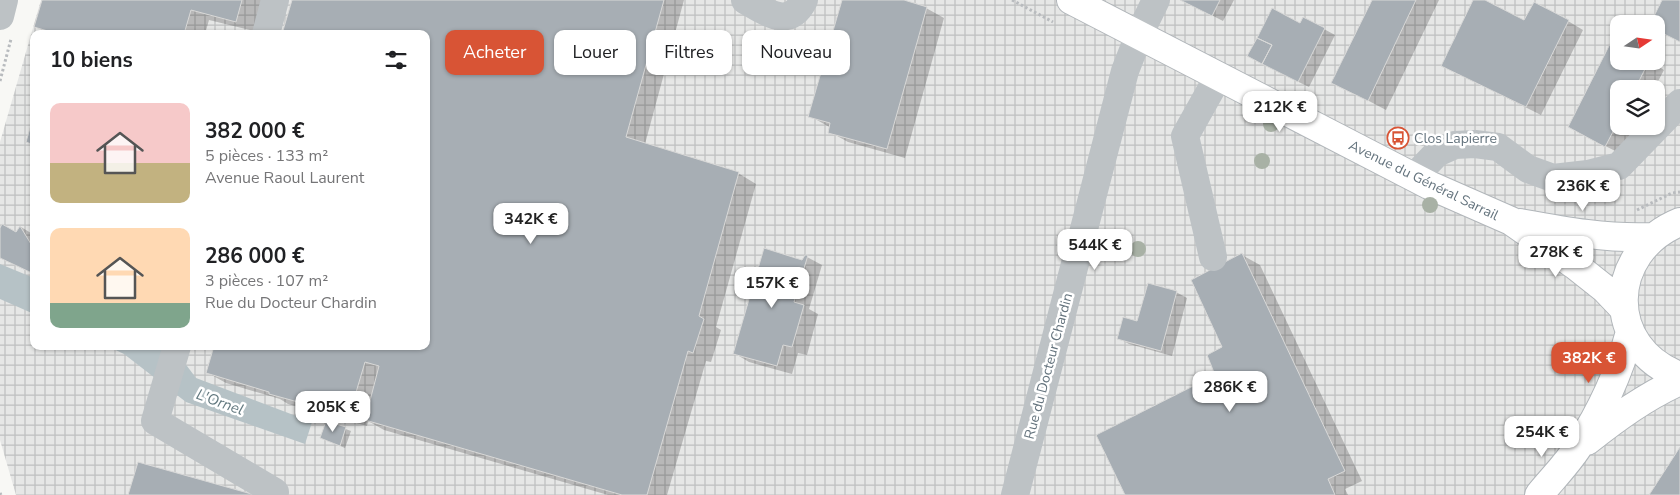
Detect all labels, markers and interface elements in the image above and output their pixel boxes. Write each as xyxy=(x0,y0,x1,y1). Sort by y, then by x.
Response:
north arrow xyxy=(1610,15,1665,70)
map controls xyxy=(1610,15,1665,135)
chip: Acheter xyxy=(445,30,544,75)
chip: Louer xyxy=(554,30,636,75)
chip: Filtres xyxy=(646,30,732,75)
chip: Nouveau xyxy=(742,30,850,75)
text: 10 biens xyxy=(50,46,133,74)
icon: filters xyxy=(382,46,410,74)
button: layers xyxy=(1610,80,1665,135)
pin: 212K € xyxy=(1239,90,1321,133)
text: 212K € xyxy=(1253,96,1307,118)
text: 382 000 € xyxy=(205,117,305,145)
icon: home xyxy=(90,123,150,183)
bus stop icon: Clos Lapierre xyxy=(1386,126,1410,150)
place label: Clos Lapierre xyxy=(1414,129,1497,148)
street label: Avenue du Général Sarrail xyxy=(1346,136,1503,225)
text: 5 pièces · 133 m² xyxy=(205,145,328,167)
text: Avenue Raoul Laurent xyxy=(205,167,364,189)
pin: 236K € xyxy=(1542,170,1624,212)
text: 236K € xyxy=(1556,175,1610,197)
pin: 342K € xyxy=(490,202,572,245)
text: 342K € xyxy=(504,208,558,230)
pin: 544K € xyxy=(1054,228,1136,271)
text: 544K € xyxy=(1068,234,1122,256)
pin: 278K € xyxy=(1515,236,1597,278)
text: 278K € xyxy=(1529,241,1583,263)
text: 286 000 € xyxy=(205,242,305,270)
icon: home xyxy=(90,248,150,308)
pin: 157K € xyxy=(731,266,813,309)
text: 3 pièces · 107 m² xyxy=(205,270,328,292)
text: 157K € xyxy=(745,272,799,294)
street label: Rue du Docteur Chardin xyxy=(1020,291,1077,441)
text: Rue du Docteur Chardin xyxy=(205,292,377,314)
pin: 382K € xyxy=(1548,342,1630,384)
text: 382K € xyxy=(1562,347,1616,369)
pin: 286K € xyxy=(1189,370,1271,413)
text: 286K € xyxy=(1203,376,1257,398)
water label: L'Ornel xyxy=(193,384,247,420)
pin: 205K € xyxy=(292,390,374,433)
text: 205K € xyxy=(306,396,360,418)
pin: 254K € xyxy=(1501,416,1583,458)
text: 254K € xyxy=(1515,421,1569,443)

